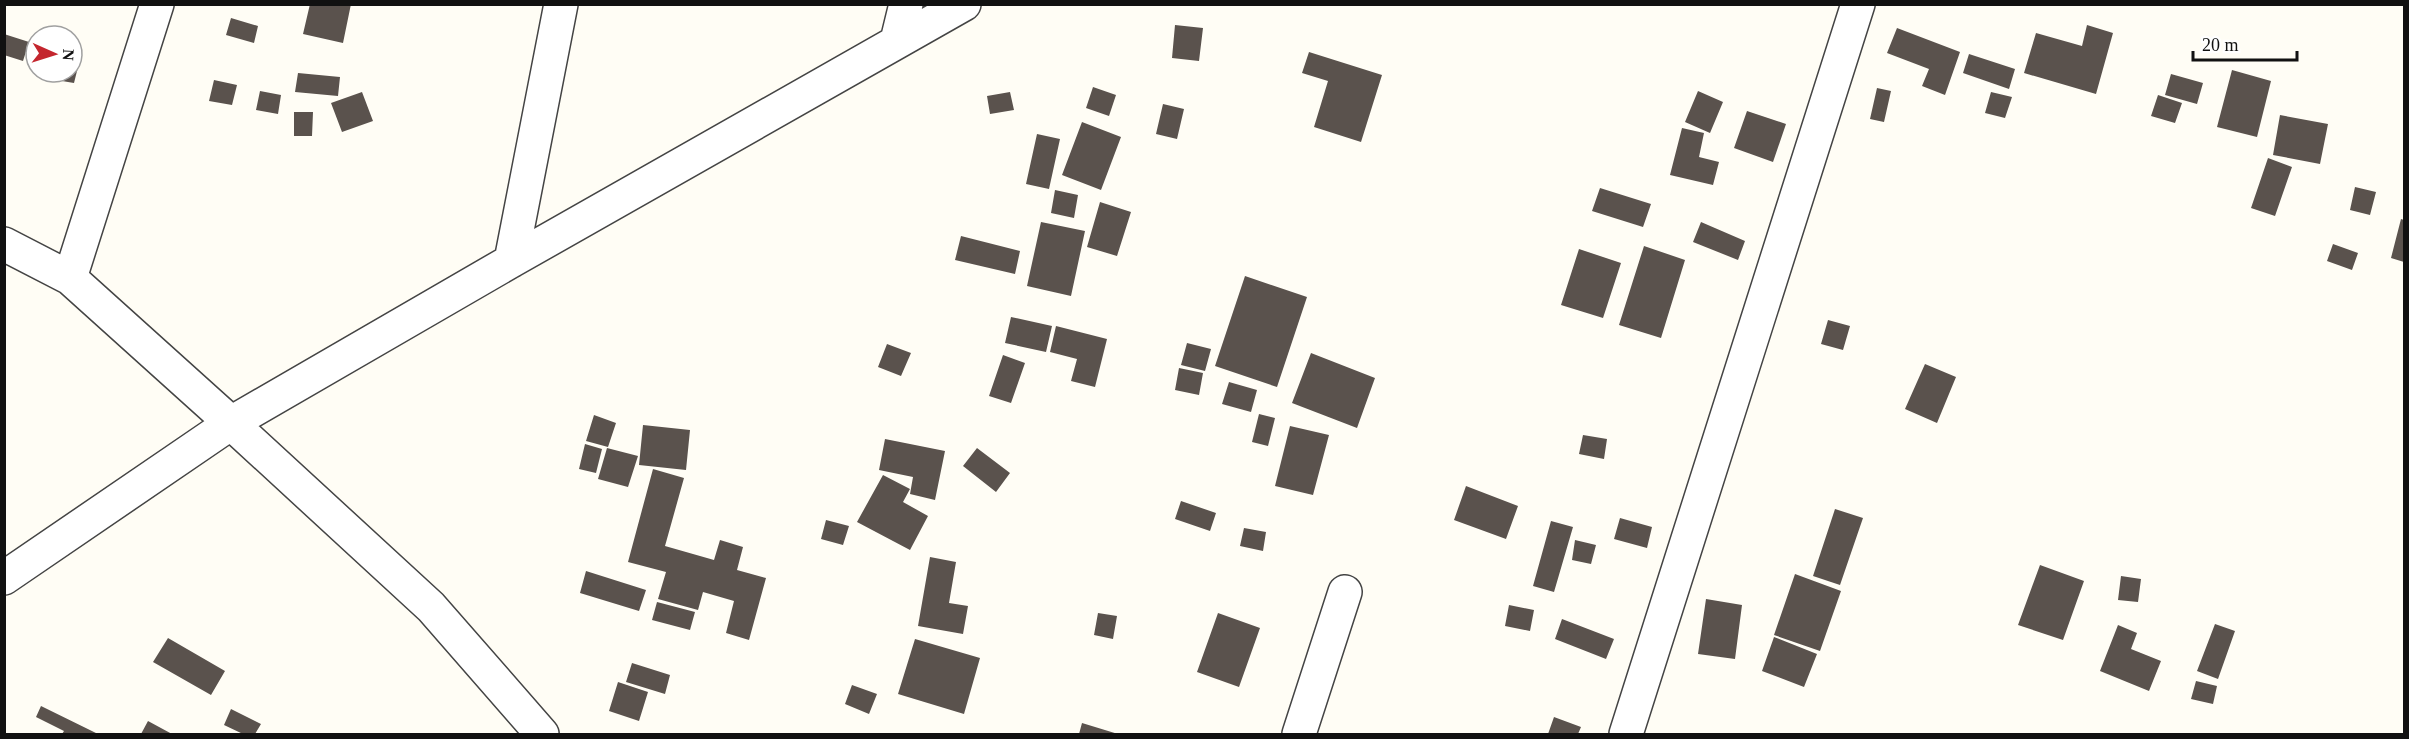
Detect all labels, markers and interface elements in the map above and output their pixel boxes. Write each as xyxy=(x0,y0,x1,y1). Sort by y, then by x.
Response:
north arrow xyxy=(24,24,84,84)
scale bar xyxy=(2193,24,2296,62)
text: 20 m xyxy=(2202,35,2239,55)
text: N xyxy=(60,49,77,61)

